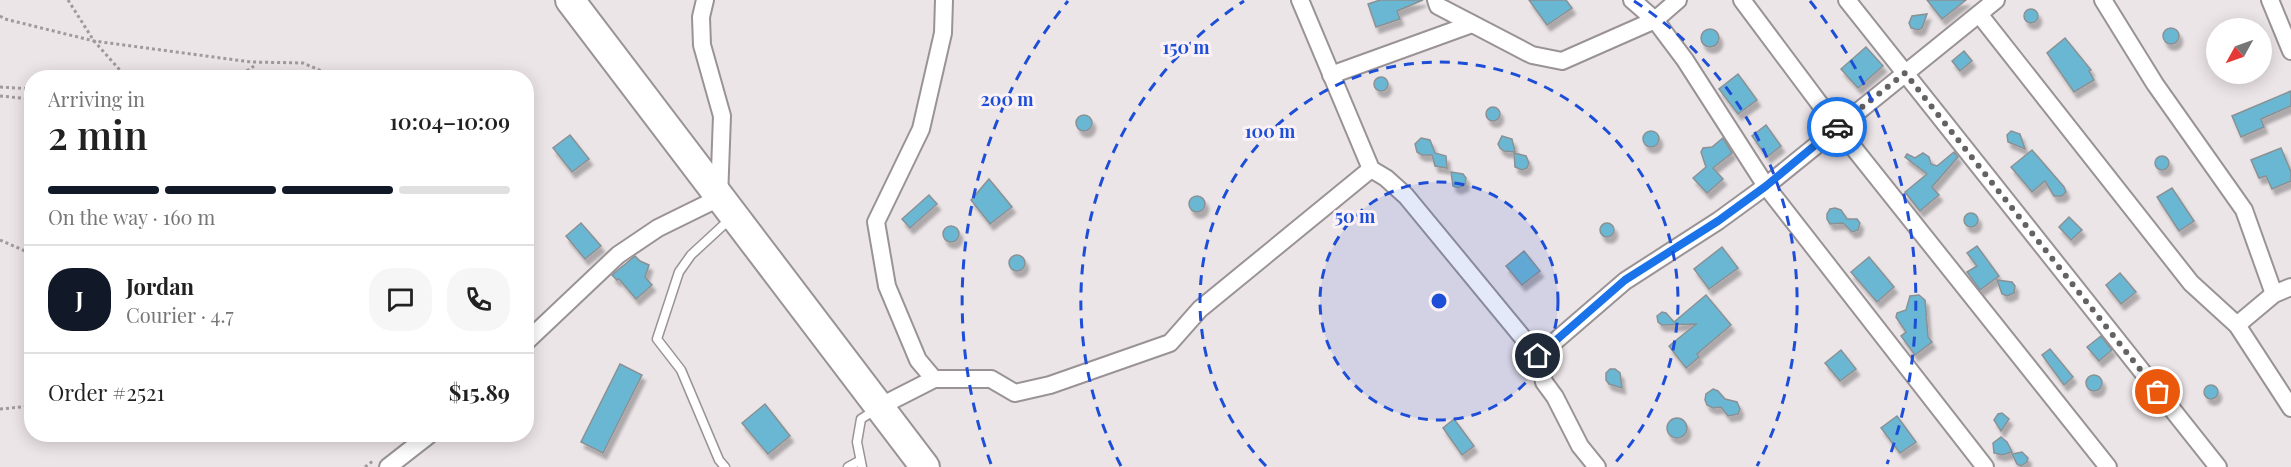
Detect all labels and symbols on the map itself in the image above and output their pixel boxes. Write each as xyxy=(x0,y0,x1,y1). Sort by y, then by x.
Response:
north arrow xyxy=(2206,18,2272,84)
text: 150 m xyxy=(1162,35,1210,59)
text: 200 m xyxy=(980,87,1034,111)
courier xyxy=(1807,97,1867,157)
text: 100 m xyxy=(1245,119,1296,143)
text: 50 m xyxy=(1335,204,1376,228)
centre of rings xyxy=(1429,291,1449,311)
pin xyxy=(1512,330,1563,381)
pin xyxy=(2132,366,2183,417)

